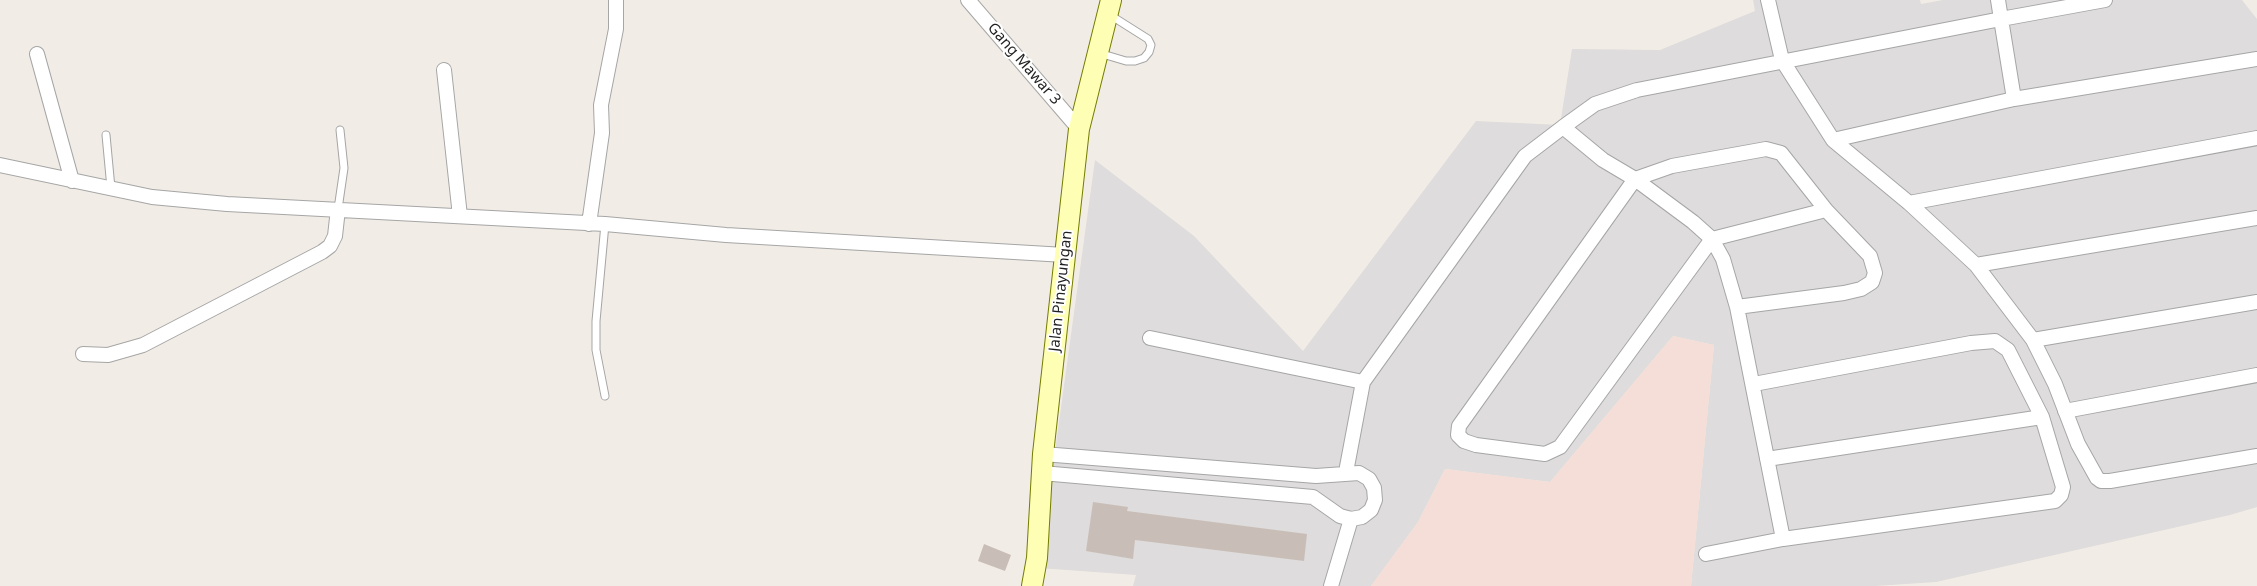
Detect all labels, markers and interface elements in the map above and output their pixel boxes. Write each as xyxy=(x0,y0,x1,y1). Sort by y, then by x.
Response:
street label: Gang Mawar 3 xyxy=(984,19,1064,109)
street label: Jalan Pinayungan xyxy=(1046,230,1076,352)

